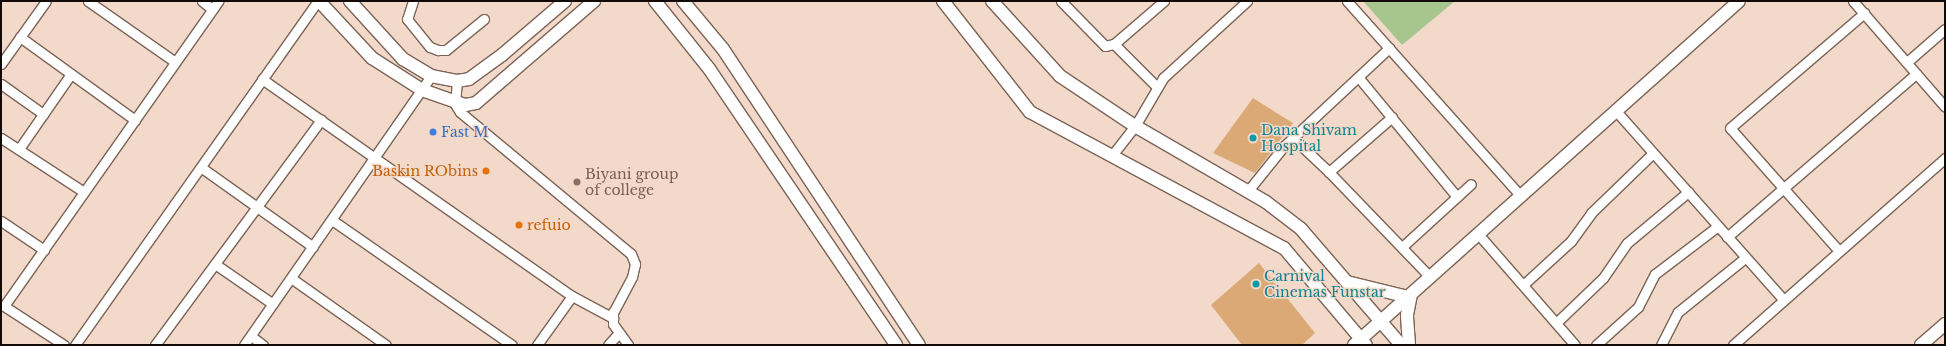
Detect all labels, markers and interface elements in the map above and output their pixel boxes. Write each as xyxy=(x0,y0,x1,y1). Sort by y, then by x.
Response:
place label: Dana Shivam Hospital xyxy=(1261,122,1357,154)
place label: Fast M xyxy=(441,124,489,140)
marker: Fast M xyxy=(428,127,438,137)
marker: Dana Shivam Hospital xyxy=(1248,133,1258,143)
place label: Baskin RObins xyxy=(372,163,478,179)
marker: Baskin RObins xyxy=(481,166,491,176)
place label: Biyani group of college xyxy=(585,166,678,198)
marker: Biyani group of college xyxy=(572,177,582,187)
place label: refuio xyxy=(527,217,571,233)
marker: refuio xyxy=(514,220,524,230)
place label: Carnival Cinemas Funstar xyxy=(1264,268,1385,300)
marker: Carnival Cinemas Funstar xyxy=(1251,279,1261,289)

